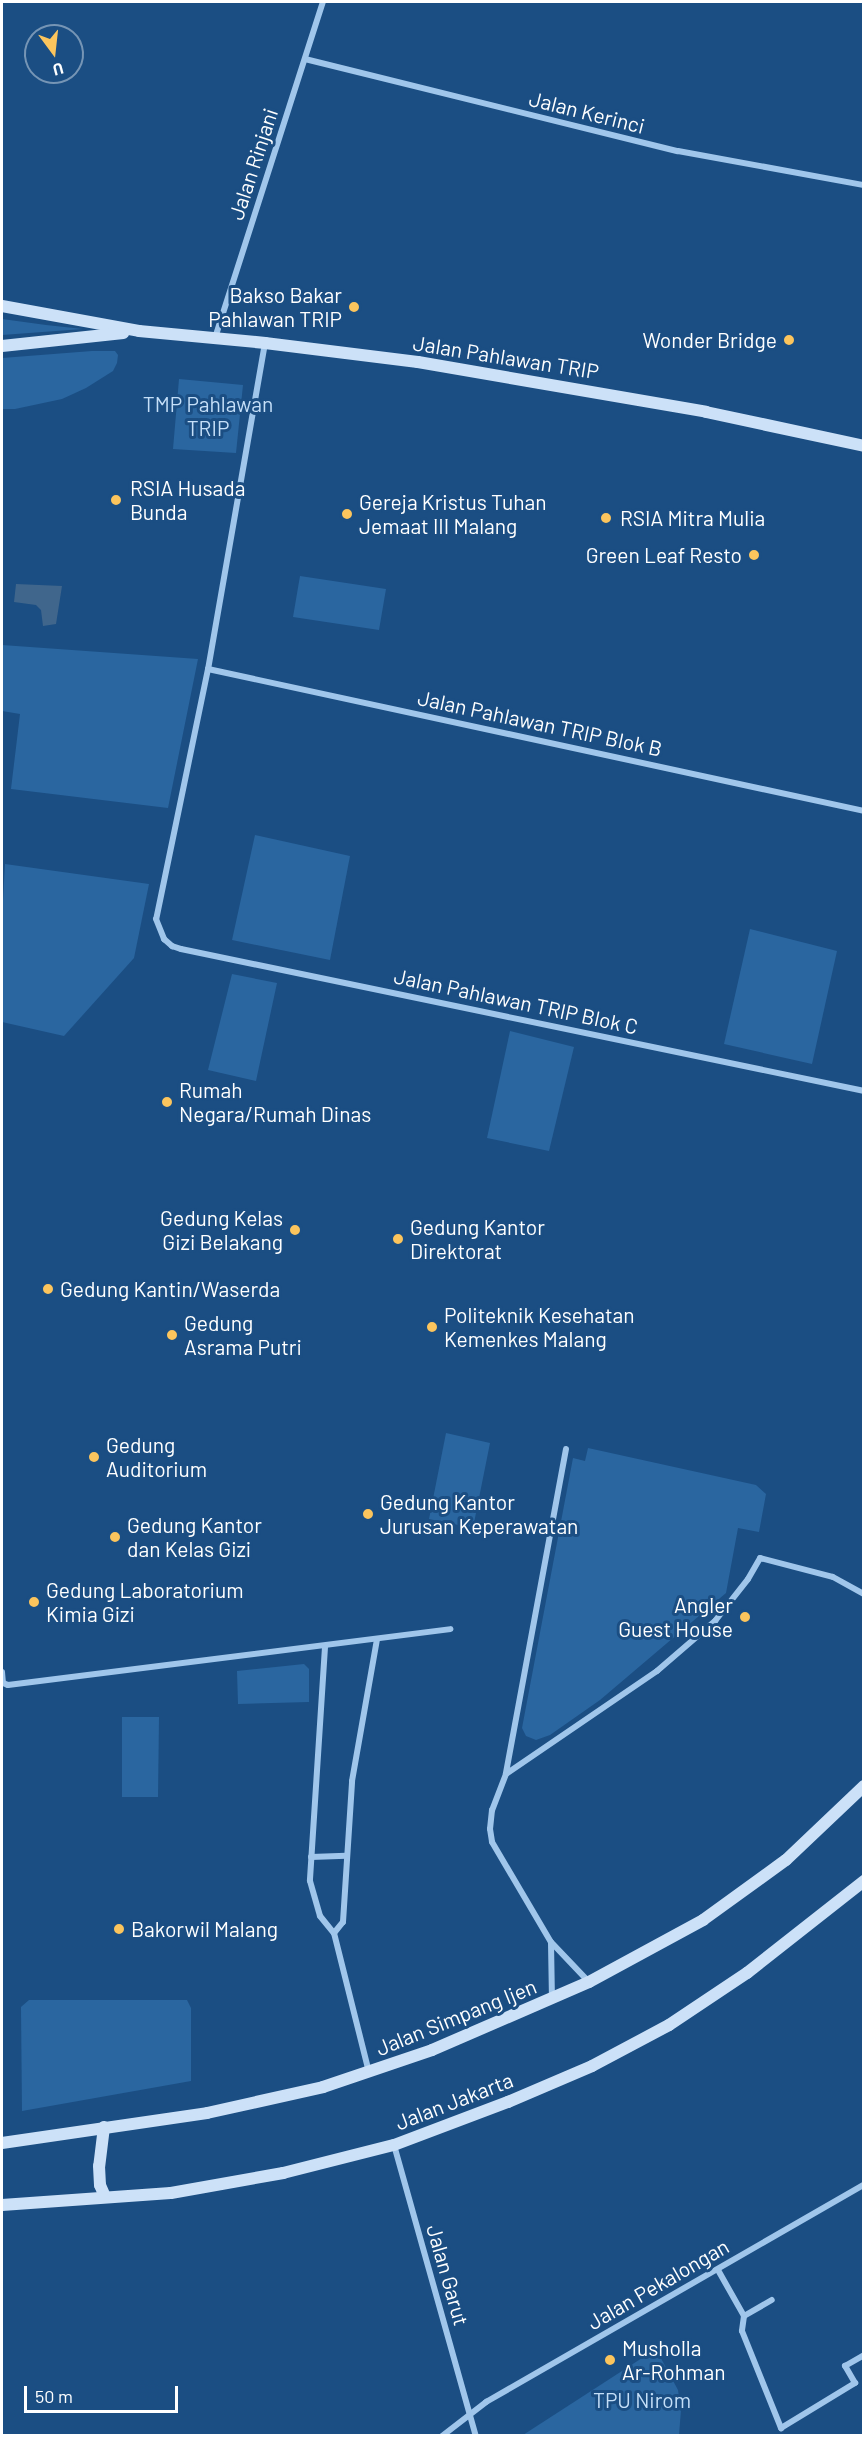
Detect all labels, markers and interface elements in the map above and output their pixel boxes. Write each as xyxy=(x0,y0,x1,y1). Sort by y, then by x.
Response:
north arrow xyxy=(24,24,84,84)
text: U xyxy=(51,59,66,80)
street label: Jalan Kerinci xyxy=(527,85,647,139)
street label: Jalan Rinjani xyxy=(223,105,283,223)
place label: Bakso Bakar Pahlawan TRIP xyxy=(208,282,342,332)
marker: Bakso Bakar Pahlawan TRIP xyxy=(347,300,361,314)
place label: Wonder Bridge xyxy=(642,327,777,353)
street label: Jalan Pahlawan TRIP xyxy=(411,330,601,384)
marker: Wonder Bridge xyxy=(782,333,796,347)
park label: TMP Pahlawan TRIP xyxy=(143,391,273,441)
place label: RSIA Husada Bunda xyxy=(130,475,246,525)
place label: Gereja Kristus Tuhan Jemaat III Malang xyxy=(359,489,547,539)
marker: RSIA Husada Bunda xyxy=(107,491,125,509)
place label: RSIA Mitra Mulia xyxy=(620,505,765,531)
marker: Gereja Kristus Tuhan Jemaat III Malang xyxy=(340,507,354,521)
marker: RSIA Mitra Mulia xyxy=(597,509,615,527)
place label: Green Leaf Resto xyxy=(586,542,742,568)
marker: Green Leaf Resto xyxy=(747,548,761,562)
street label: Jalan Pahlawan TRIP Blok B xyxy=(416,685,664,761)
street label: Jalan Pahlawan TRIP Blok C xyxy=(392,963,640,1039)
place label: Rumah Negara/Rumah Dinas xyxy=(179,1077,371,1127)
marker: Rumah Negara/Rumah Dinas xyxy=(160,1095,174,1109)
place label: Gedung Kelas Gizi Belakang xyxy=(160,1205,283,1255)
place label: Gedung Kantor Direktorat xyxy=(410,1214,545,1264)
marker: Gedung Kelas Gizi Belakang xyxy=(288,1223,302,1237)
marker: Gedung Kantor Direktorat xyxy=(391,1232,405,1246)
place label: Gedung Kantin/Waserda xyxy=(60,1276,280,1302)
marker: Gedung Kantin/Waserda xyxy=(41,1282,55,1296)
place label: Politeknik Kesehatan Kemenkes Malang xyxy=(444,1302,635,1352)
place label: Gedung Asrama Putri xyxy=(184,1310,302,1360)
marker: Politeknik Kesehatan Kemenkes Malang xyxy=(425,1320,439,1334)
marker: Gedung Asrama Putri xyxy=(165,1328,179,1342)
place label: Gedung Auditorium xyxy=(106,1432,207,1482)
marker: Gedung Auditorium xyxy=(87,1450,101,1464)
place label: Gedung Kantor Jurusan Keperawatan xyxy=(380,1489,578,1539)
marker: Gedung Kantor Jurusan Keperawatan xyxy=(361,1507,375,1521)
place label: Gedung Kantor dan Kelas Gizi xyxy=(127,1512,262,1562)
marker: Gedung Kantor dan Kelas Gizi xyxy=(108,1530,122,1544)
place label: Gedung Laboratorium Kimia Gizi xyxy=(46,1577,244,1627)
place label: Angler Guest House xyxy=(618,1592,733,1642)
marker: Gedung Laboratorium Kimia Gizi xyxy=(27,1595,41,1609)
marker: Angler Guest House xyxy=(738,1610,752,1624)
place label: Bakorwil Malang xyxy=(131,1916,278,1942)
marker: Bakorwil Malang xyxy=(112,1922,126,1936)
street label: Jalan Simpang Ijen xyxy=(372,1973,540,2061)
street label: Jalan Jakarta xyxy=(392,2067,516,2135)
street label: Jalan Garut xyxy=(422,2222,474,2328)
street label: Jalan Pekalongan xyxy=(583,2233,733,2335)
place label: Musholla Ar-Rohman xyxy=(622,2335,726,2385)
marker: Musholla Ar-Rohman xyxy=(603,2353,617,2367)
scale bar xyxy=(27,2374,182,2412)
text: 50 m xyxy=(35,2385,73,2407)
park label: TPU Nirom xyxy=(593,2387,691,2413)

